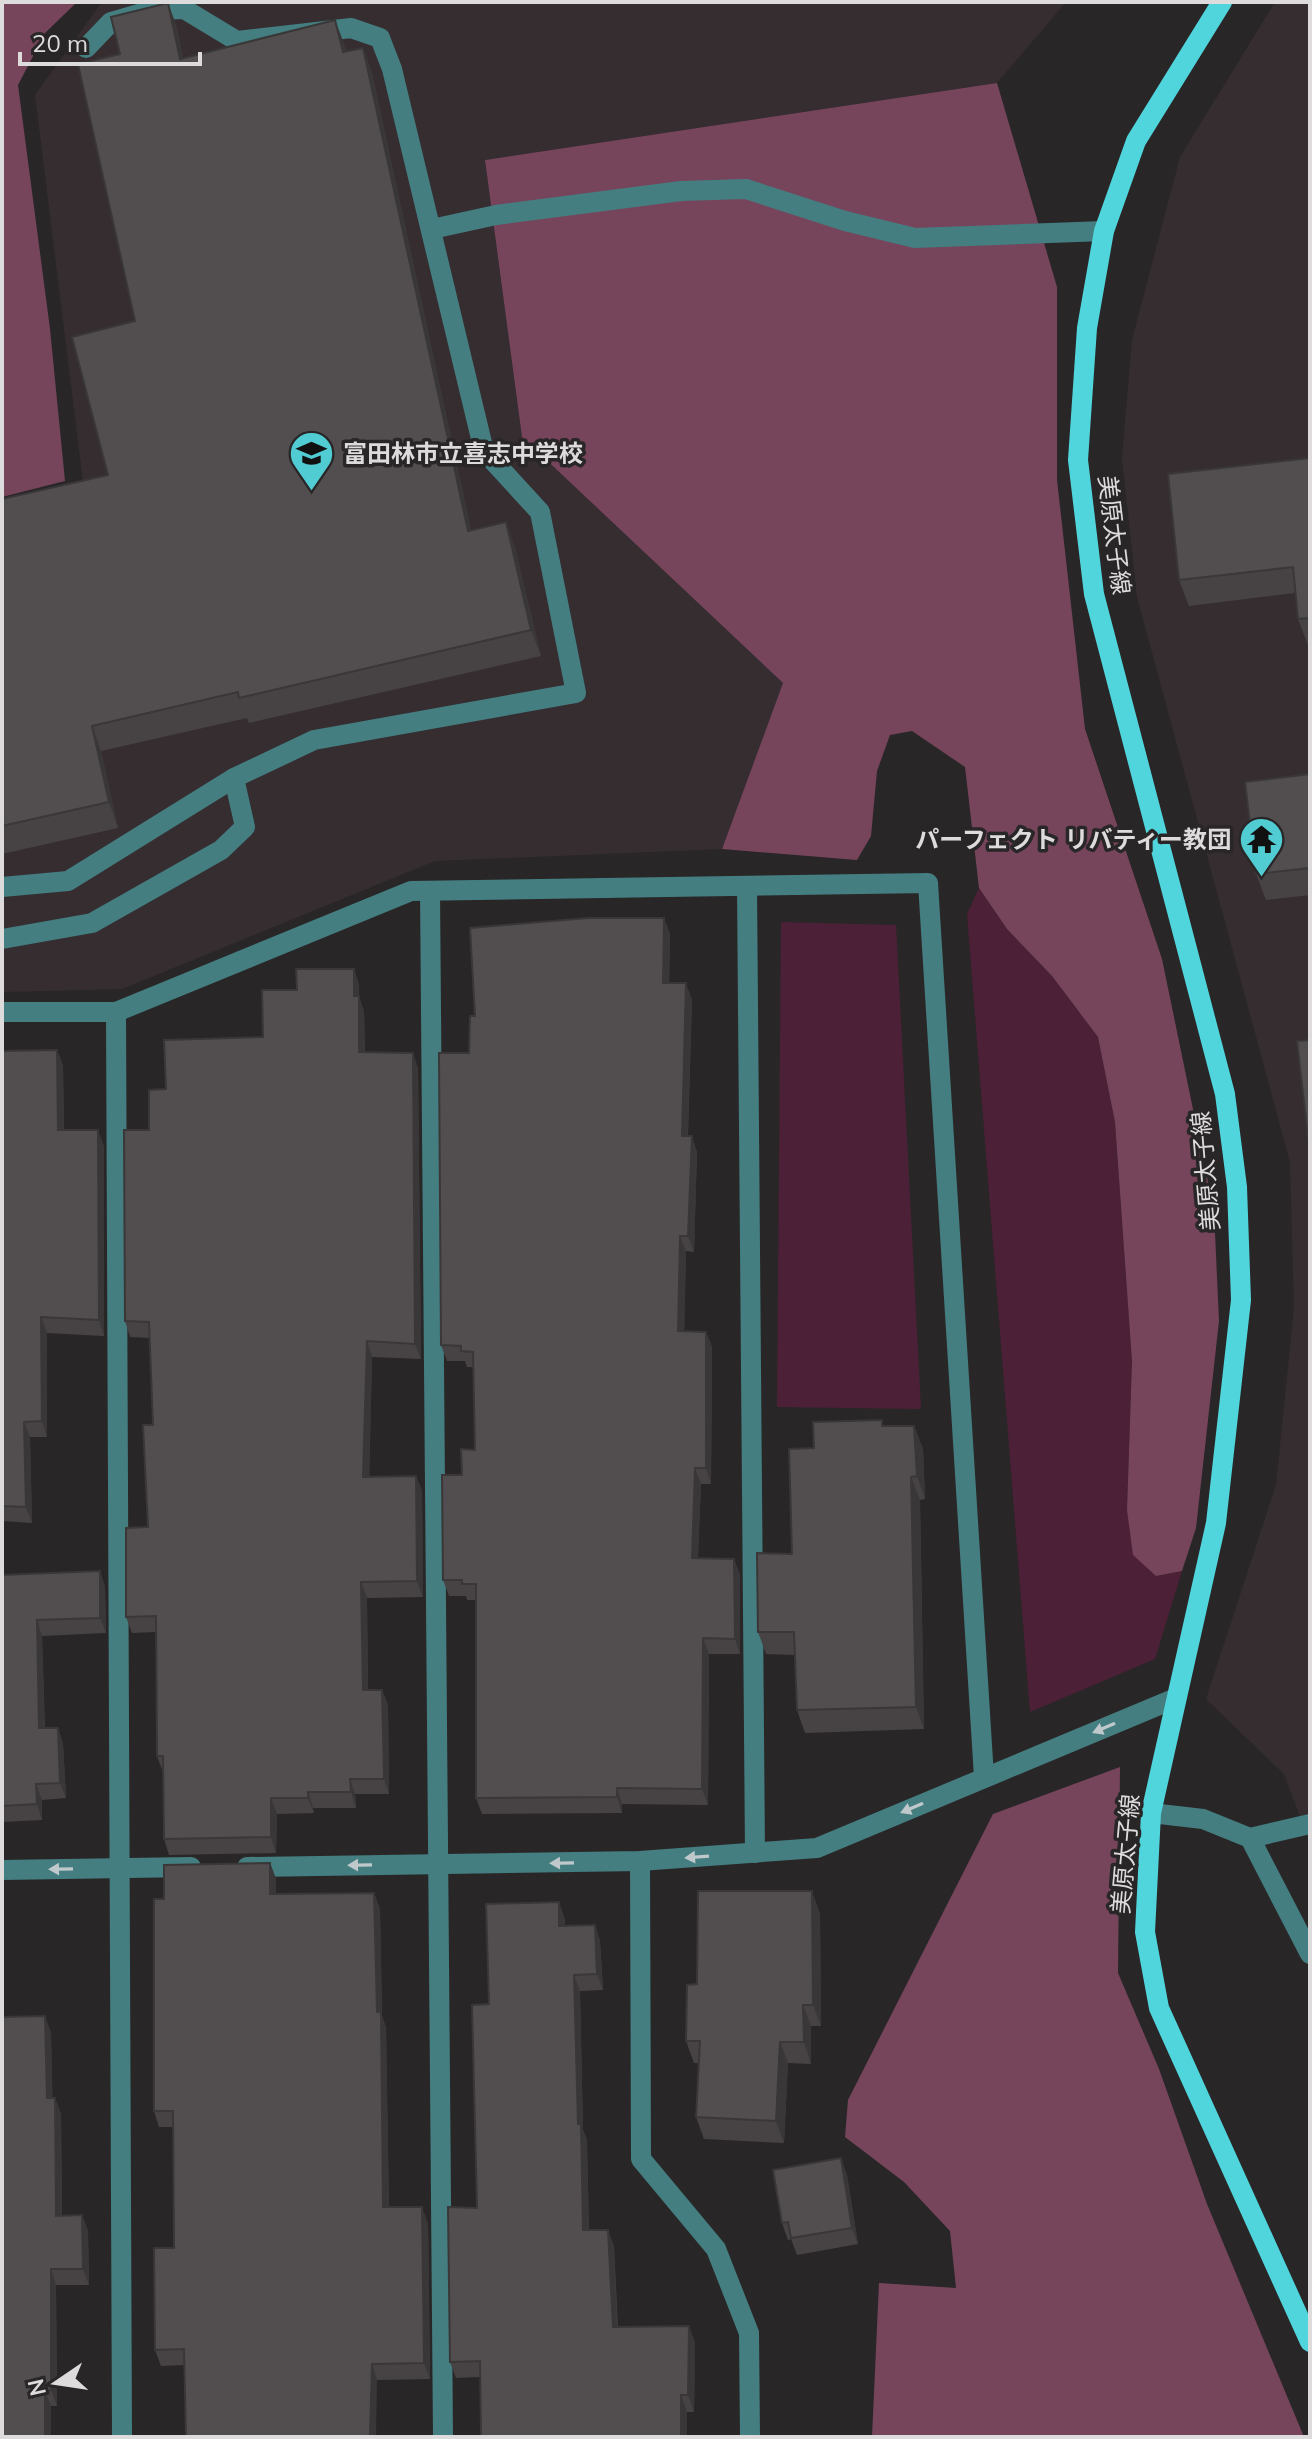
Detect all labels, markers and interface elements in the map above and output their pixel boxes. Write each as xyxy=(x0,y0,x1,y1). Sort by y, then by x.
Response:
scale bar xyxy=(20,16,200,66)
text: 20 m xyxy=(32,28,88,58)
school or university icon: 富田林市立喜志中学校 xyxy=(288,430,336,493)
place label: 富田林市立喜志中学校 xyxy=(343,438,583,468)
street label: 美原太子線 xyxy=(1093,473,1137,596)
temple icon: パーフェクト リバティー教団 xyxy=(1238,816,1286,879)
place label: パーフェクト リバティー教団 xyxy=(915,824,1231,854)
street label: 美原太子線 xyxy=(1185,1110,1225,1232)
one-way arrow xyxy=(1092,1721,1116,1734)
street label: 美原太子線 xyxy=(1105,1793,1145,1915)
one-way arrow xyxy=(900,1801,924,1814)
one-way arrow xyxy=(684,1851,709,1864)
one-way arrow xyxy=(549,1856,574,1869)
one-way arrow xyxy=(347,1859,372,1872)
one-way arrow xyxy=(48,1863,73,1875)
north arrow xyxy=(16,2343,96,2423)
text: N xyxy=(21,2376,52,2399)

